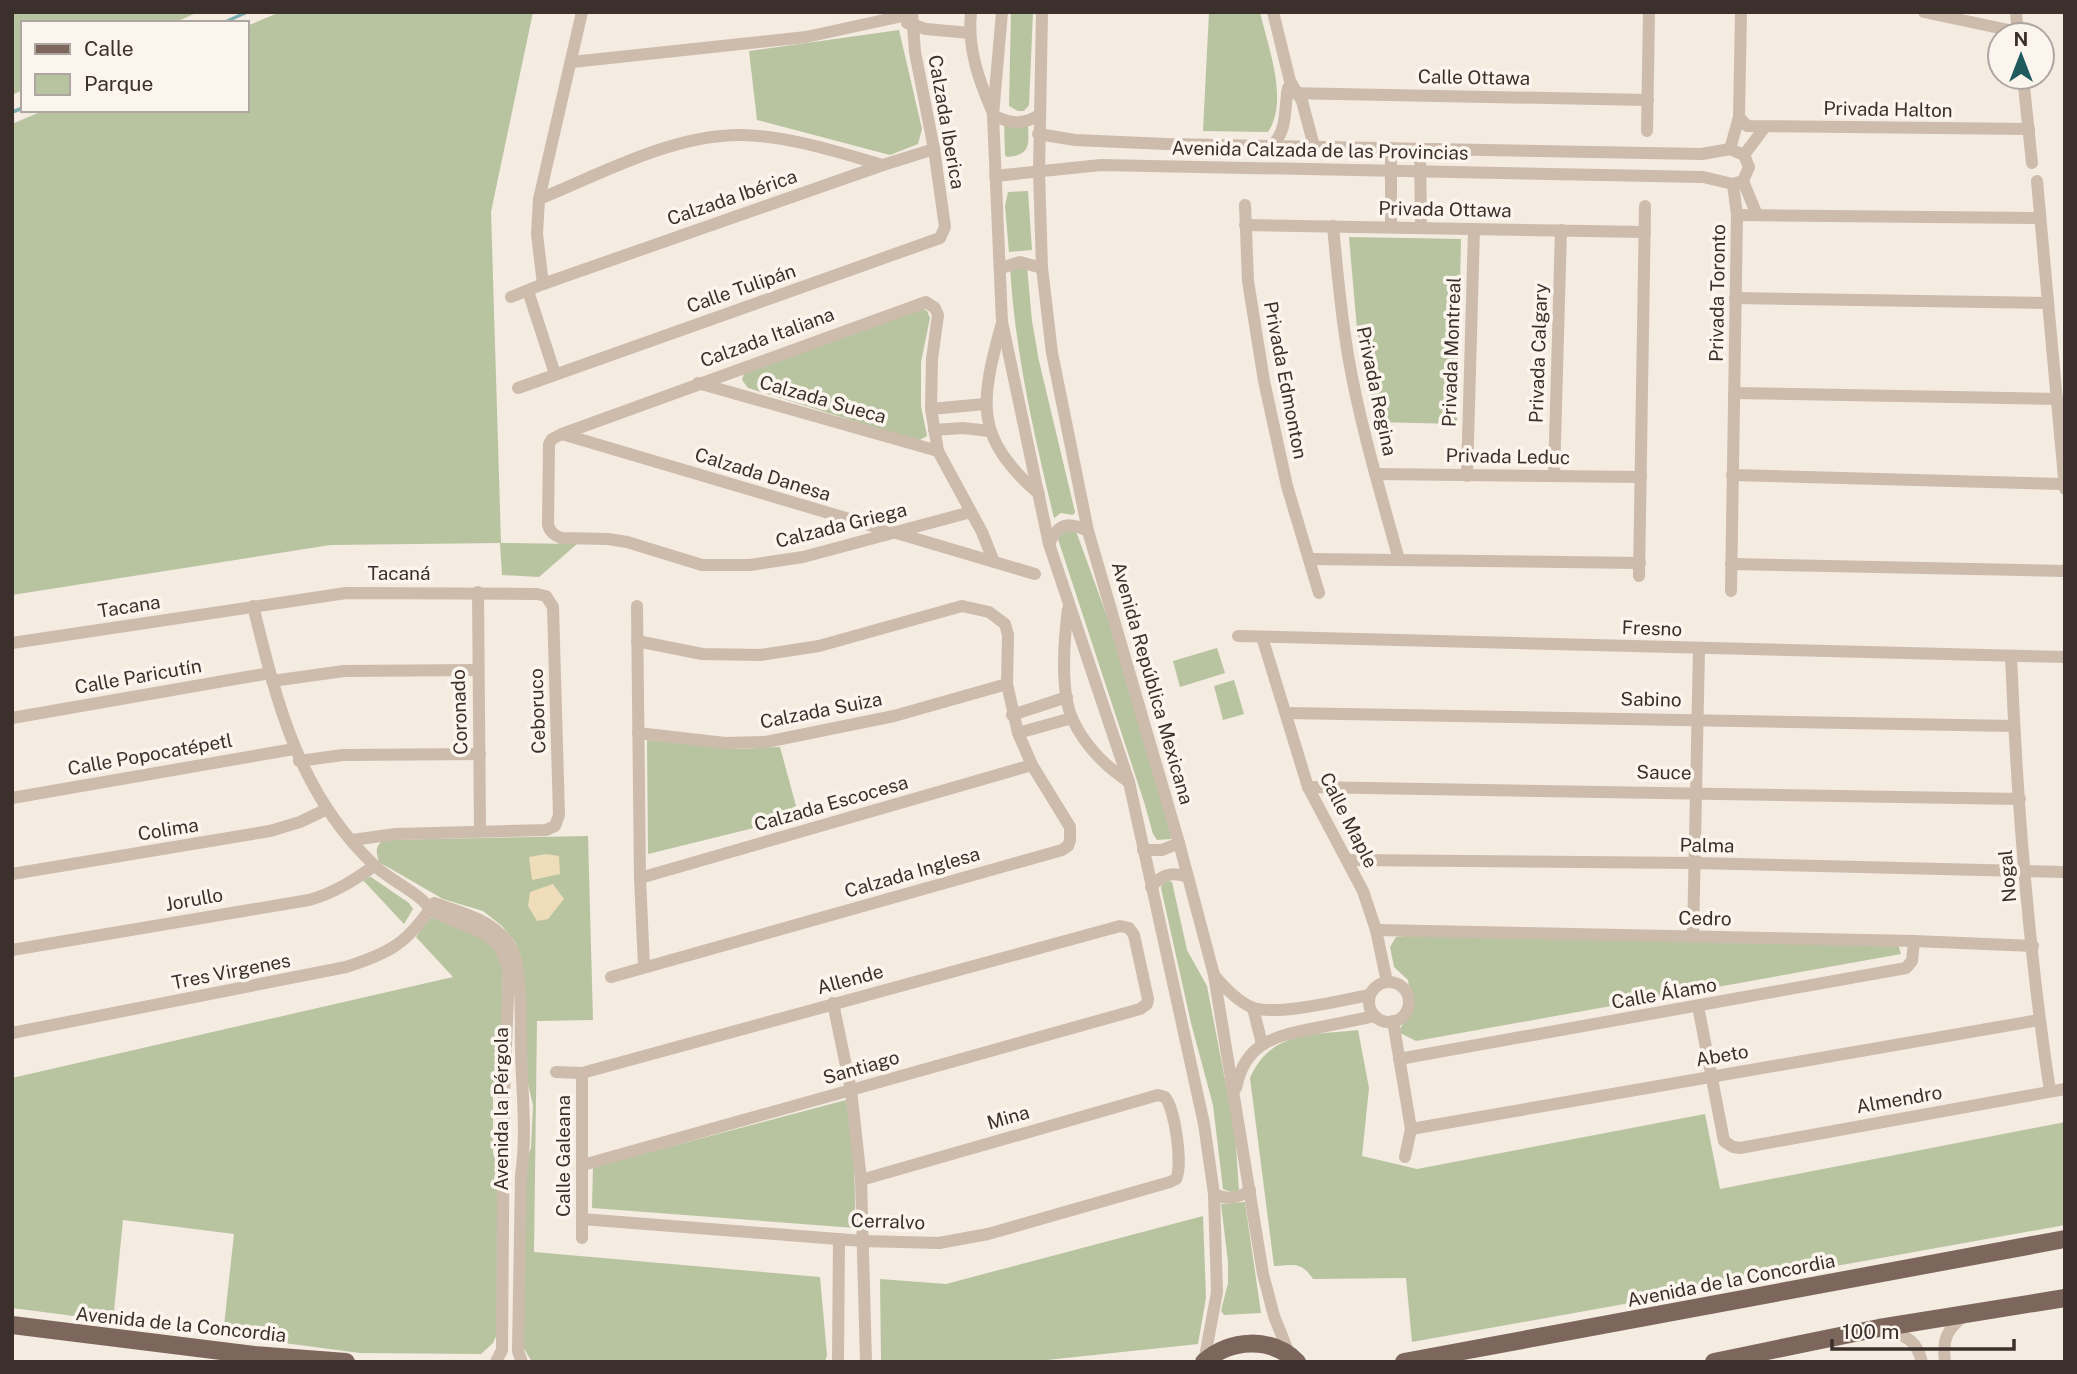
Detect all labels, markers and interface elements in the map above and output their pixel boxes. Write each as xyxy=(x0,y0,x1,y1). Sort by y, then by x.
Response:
legend xyxy=(21,21,248,112)
north arrow xyxy=(1986,21,2056,91)
text: N xyxy=(2014,28,2028,50)
text: Calle xyxy=(84,36,134,61)
street label: Calzada Iberica xyxy=(924,53,970,191)
street label: Calle Ottawa xyxy=(1418,65,1530,89)
text: Parque xyxy=(84,71,153,96)
street label: Privada Halton xyxy=(1823,97,1953,121)
street label: Avenida Calzada de las Provincias xyxy=(1171,136,1469,164)
street label: Calzada Ibérica xyxy=(664,164,800,230)
street label: Privada Ottawa xyxy=(1378,197,1512,221)
street label: Privada Toronto xyxy=(1705,224,1729,362)
street label: Calle Tulipán xyxy=(684,259,798,317)
street label: Privada Montreal xyxy=(1437,277,1465,427)
street label: Privada Calgary xyxy=(1525,283,1551,423)
street label: Privada Edmonton xyxy=(1260,299,1312,461)
street label: Calzada Italiana xyxy=(697,303,837,371)
street label: Privada Regina xyxy=(1353,324,1401,458)
street label: Calzada Sueca xyxy=(757,370,889,428)
street label: Calzada Danesa xyxy=(692,443,834,505)
street label: Privada Leduc xyxy=(1446,444,1570,468)
street label: Calzada Griega xyxy=(773,498,909,552)
street label: Avenida República Mexicana xyxy=(1108,559,1198,807)
street label: Tacaná xyxy=(368,562,430,584)
street label: Tacana xyxy=(96,590,162,622)
street label: Fresno xyxy=(1621,616,1683,640)
street label: Calle Paricutín xyxy=(73,654,203,698)
street label: Ceboruco xyxy=(525,668,549,754)
street label: Coronado xyxy=(447,669,471,755)
street label: Calzada Suiza xyxy=(758,687,884,733)
street label: Sabino xyxy=(1620,687,1682,711)
street label: Calle Popocatépetl xyxy=(66,729,234,779)
street label: Sauce xyxy=(1636,761,1692,783)
street label: Calle Maple xyxy=(1316,769,1382,871)
street label: Calzada Escocesa xyxy=(752,771,910,835)
street label: Colima xyxy=(136,813,200,845)
street label: Palma xyxy=(1679,834,1735,856)
street label: Calzada Inglesa xyxy=(842,842,982,902)
street label: Nogal xyxy=(1994,849,2020,903)
street label: Jorullo xyxy=(163,883,225,915)
street label: Cedro xyxy=(1678,907,1732,929)
street label: Tres Virgenes xyxy=(170,949,292,993)
street label: Allende xyxy=(814,960,886,998)
street label: Calle Álamo xyxy=(1610,973,1718,1013)
street label: Avenida la Pérgola xyxy=(490,1027,512,1191)
street label: Abeto xyxy=(1694,1040,1750,1070)
street label: Santiago xyxy=(820,1046,902,1088)
street label: Almendro xyxy=(1854,1081,1944,1117)
street label: Calle Galeana xyxy=(552,1095,574,1217)
street label: Mina xyxy=(984,1100,1032,1134)
street label: Cerralvo xyxy=(850,1209,926,1233)
street label: Avenida de la Concordia xyxy=(1625,1249,1837,1311)
street label: Avenida de la Concordia xyxy=(75,1302,287,1346)
scale bar xyxy=(1832,1308,2014,1352)
text: 100 m xyxy=(1842,1319,1899,1344)

